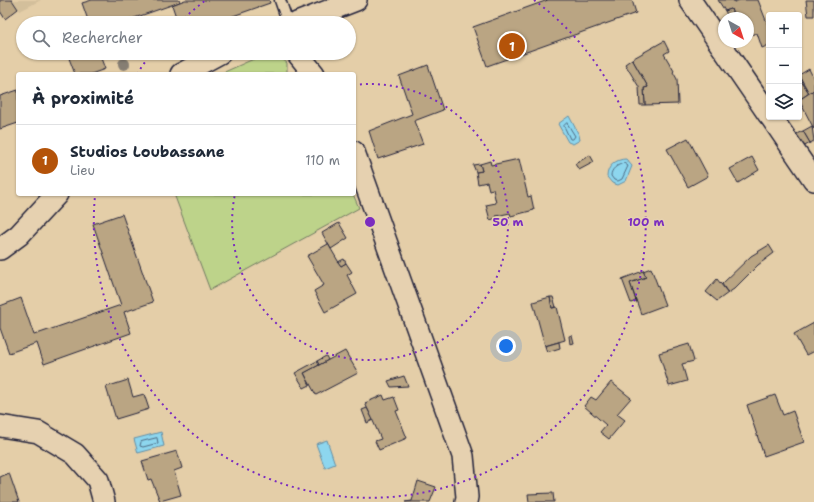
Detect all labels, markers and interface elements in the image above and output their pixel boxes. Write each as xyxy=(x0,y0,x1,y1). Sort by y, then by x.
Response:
north arrow xyxy=(718,12,754,48)
map controls xyxy=(766,12,802,120)
button: + xyxy=(766,12,802,48)
search box xyxy=(16,16,356,60)
icon: search xyxy=(30,27,52,49)
text: Rechercher xyxy=(62,28,143,48)
pin: 1 xyxy=(499,31,525,61)
button: − xyxy=(766,48,802,84)
button: layers xyxy=(766,84,802,120)
text: À proximité xyxy=(32,87,134,109)
text: Studios Loubassane xyxy=(70,142,225,162)
text: 1 xyxy=(42,152,48,169)
text: 110 m xyxy=(305,152,340,169)
text: Lieu xyxy=(70,162,95,179)
text: 50 m xyxy=(493,214,524,230)
text: 100 m xyxy=(628,214,665,230)
centre of rings xyxy=(363,215,377,229)
your location xyxy=(496,336,516,356)

